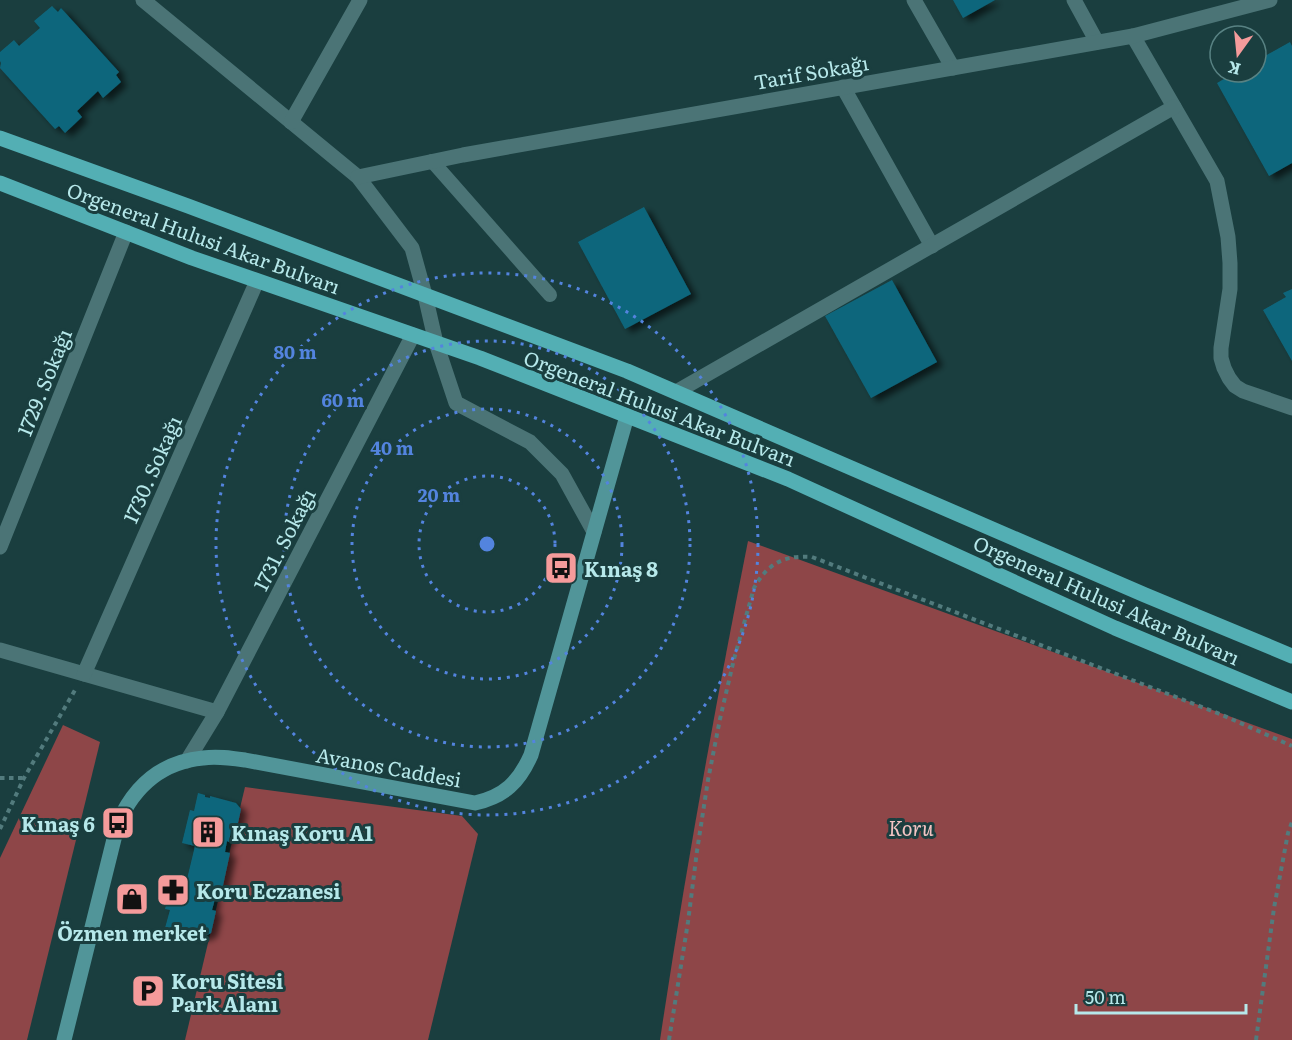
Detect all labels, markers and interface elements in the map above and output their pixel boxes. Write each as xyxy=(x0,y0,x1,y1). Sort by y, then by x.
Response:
north arrow xyxy=(1208,24,1268,84)
street label: Tarif Sokağı xyxy=(751,46,871,96)
text: K xyxy=(1224,56,1243,83)
street label: Orgeneral Hulusi Akar Bulvarı xyxy=(63,174,345,301)
street label: 1729. Sokağı xyxy=(8,324,78,440)
text: 80 m xyxy=(273,338,317,365)
street label: Orgeneral Hulusi Akar Bulvarı xyxy=(520,341,800,473)
text: 60 m xyxy=(321,386,365,413)
street label: 1730. Sokağı xyxy=(114,410,188,527)
text: 40 m xyxy=(370,434,414,461)
text: 20 m xyxy=(418,481,460,508)
street label: 1731. Sokağı xyxy=(244,482,322,595)
street label: Orgeneral Hulusi Akar Bulvarı xyxy=(969,527,1245,672)
centre of rings xyxy=(477,534,497,554)
bus stop icon: Kınaş 8 xyxy=(543,550,579,586)
place label: Kınaş 8 xyxy=(584,553,658,583)
street label: Avanos Caddesi xyxy=(314,738,464,794)
bus stop icon: Kınaş 6 xyxy=(100,805,136,841)
place label: Kınaş 6 xyxy=(21,808,95,838)
park label: Koru xyxy=(888,812,934,842)
building icon: Kınaş Koru A1 xyxy=(190,814,226,850)
place label: Kınaş Koru A1 xyxy=(231,817,373,847)
pharmacy icon: Koru Eczanesi xyxy=(155,872,191,908)
place label: Koru Eczanesi xyxy=(196,875,341,905)
shop icon: Özmen merket xyxy=(114,881,150,917)
place label: Özmen merket xyxy=(57,917,207,947)
place label: Koru Sitesi Park Alanı xyxy=(171,965,283,1018)
parking icon: Koru Sitesi Park Alanı xyxy=(130,973,166,1009)
scale bar xyxy=(1076,977,1246,1015)
text: 50 m xyxy=(1085,983,1126,1010)

